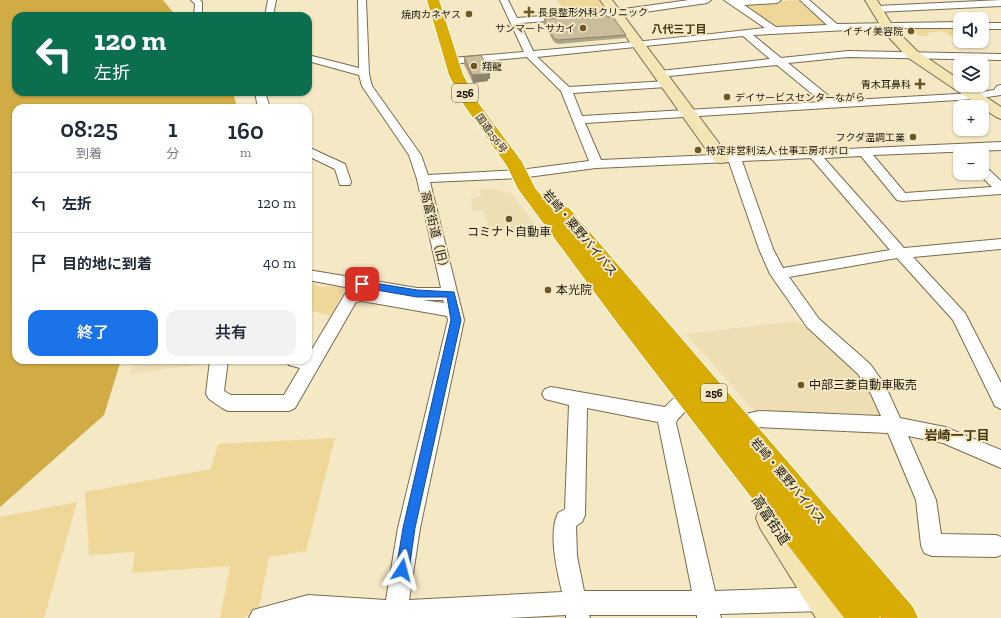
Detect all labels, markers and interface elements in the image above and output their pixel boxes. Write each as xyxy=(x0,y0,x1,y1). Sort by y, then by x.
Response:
marker: 長良整形外科クリニック xyxy=(523,6,535,18)
place label: 長良整形外科クリニック xyxy=(538,7,648,19)
place label: 焼肉カネヤス xyxy=(401,9,461,21)
marker: 焼肉カネヤス xyxy=(464,9,474,19)
map controls xyxy=(953,12,989,180)
button: sound xyxy=(953,12,989,48)
place label: サンマートサカイ xyxy=(495,23,575,35)
marker: サンマートサカイ xyxy=(578,23,588,33)
district label: 八代三丁目 xyxy=(652,23,707,36)
text: 120 m xyxy=(94,24,166,57)
place label: イチイ美容院 xyxy=(843,26,903,38)
marker: イチイ美容院 xyxy=(906,26,916,36)
icon: left xyxy=(28,28,80,80)
button: layers xyxy=(953,56,989,92)
marker: 翔龍 xyxy=(469,61,479,71)
place label: 翔龍 xyxy=(482,61,502,73)
text: 左折 xyxy=(94,62,130,84)
marker: 青木耳鼻科 xyxy=(914,78,926,90)
place label: 青木耳鼻科 xyxy=(861,79,911,91)
road number: 256 xyxy=(452,84,478,102)
marker: デイサービスセンターながら xyxy=(722,92,732,102)
place label: デイサービスセンターながら xyxy=(735,92,865,104)
button: + xyxy=(953,100,989,136)
street label: 国道256号 xyxy=(473,112,509,156)
text: 08:25 xyxy=(60,114,118,143)
text: 1 xyxy=(168,114,177,143)
text: 160 xyxy=(228,116,264,145)
place label: フクダ温調工業 xyxy=(835,132,905,144)
marker: フクダ温調工業 xyxy=(908,132,918,142)
button: − xyxy=(953,144,989,180)
text: m xyxy=(240,145,251,160)
marker: 特定非営利法人 仕事工房ポポロ xyxy=(693,145,703,155)
place label: 特定非営利法人 仕事工房ポポロ xyxy=(706,145,848,157)
text: 到着 xyxy=(76,146,102,161)
text: 分 xyxy=(166,146,179,161)
street label: 岩崎・粟野バイパス xyxy=(540,187,620,279)
street label: 高富街道（旧） xyxy=(418,190,452,274)
icon: left xyxy=(28,192,50,214)
text: 120 m xyxy=(258,194,296,212)
text: 左折 xyxy=(62,195,92,213)
marker: コミナト自動車 xyxy=(504,214,514,224)
place label: コミナト自動車 xyxy=(467,225,551,239)
icon: arrive xyxy=(28,252,50,274)
text: 40 m xyxy=(263,254,296,272)
text: 目的地に到着 xyxy=(62,255,152,273)
pin xyxy=(345,267,379,301)
icon: arrive xyxy=(351,273,373,295)
place label: 本光院 xyxy=(556,283,592,297)
marker: 本光院 xyxy=(543,285,553,295)
button: 終了 xyxy=(28,310,158,356)
button: 共有 xyxy=(166,310,296,356)
place label: 中部三菱自動車販売 xyxy=(809,378,917,392)
marker: 中部三菱自動車販売 xyxy=(796,380,806,390)
road number: 256 xyxy=(701,384,727,402)
district label: 岩崎一丁目 xyxy=(924,428,990,443)
street label: 岩崎・粟野バイパス xyxy=(748,435,828,527)
street label: 高富街道 xyxy=(748,492,793,548)
position arrow xyxy=(381,549,423,591)

